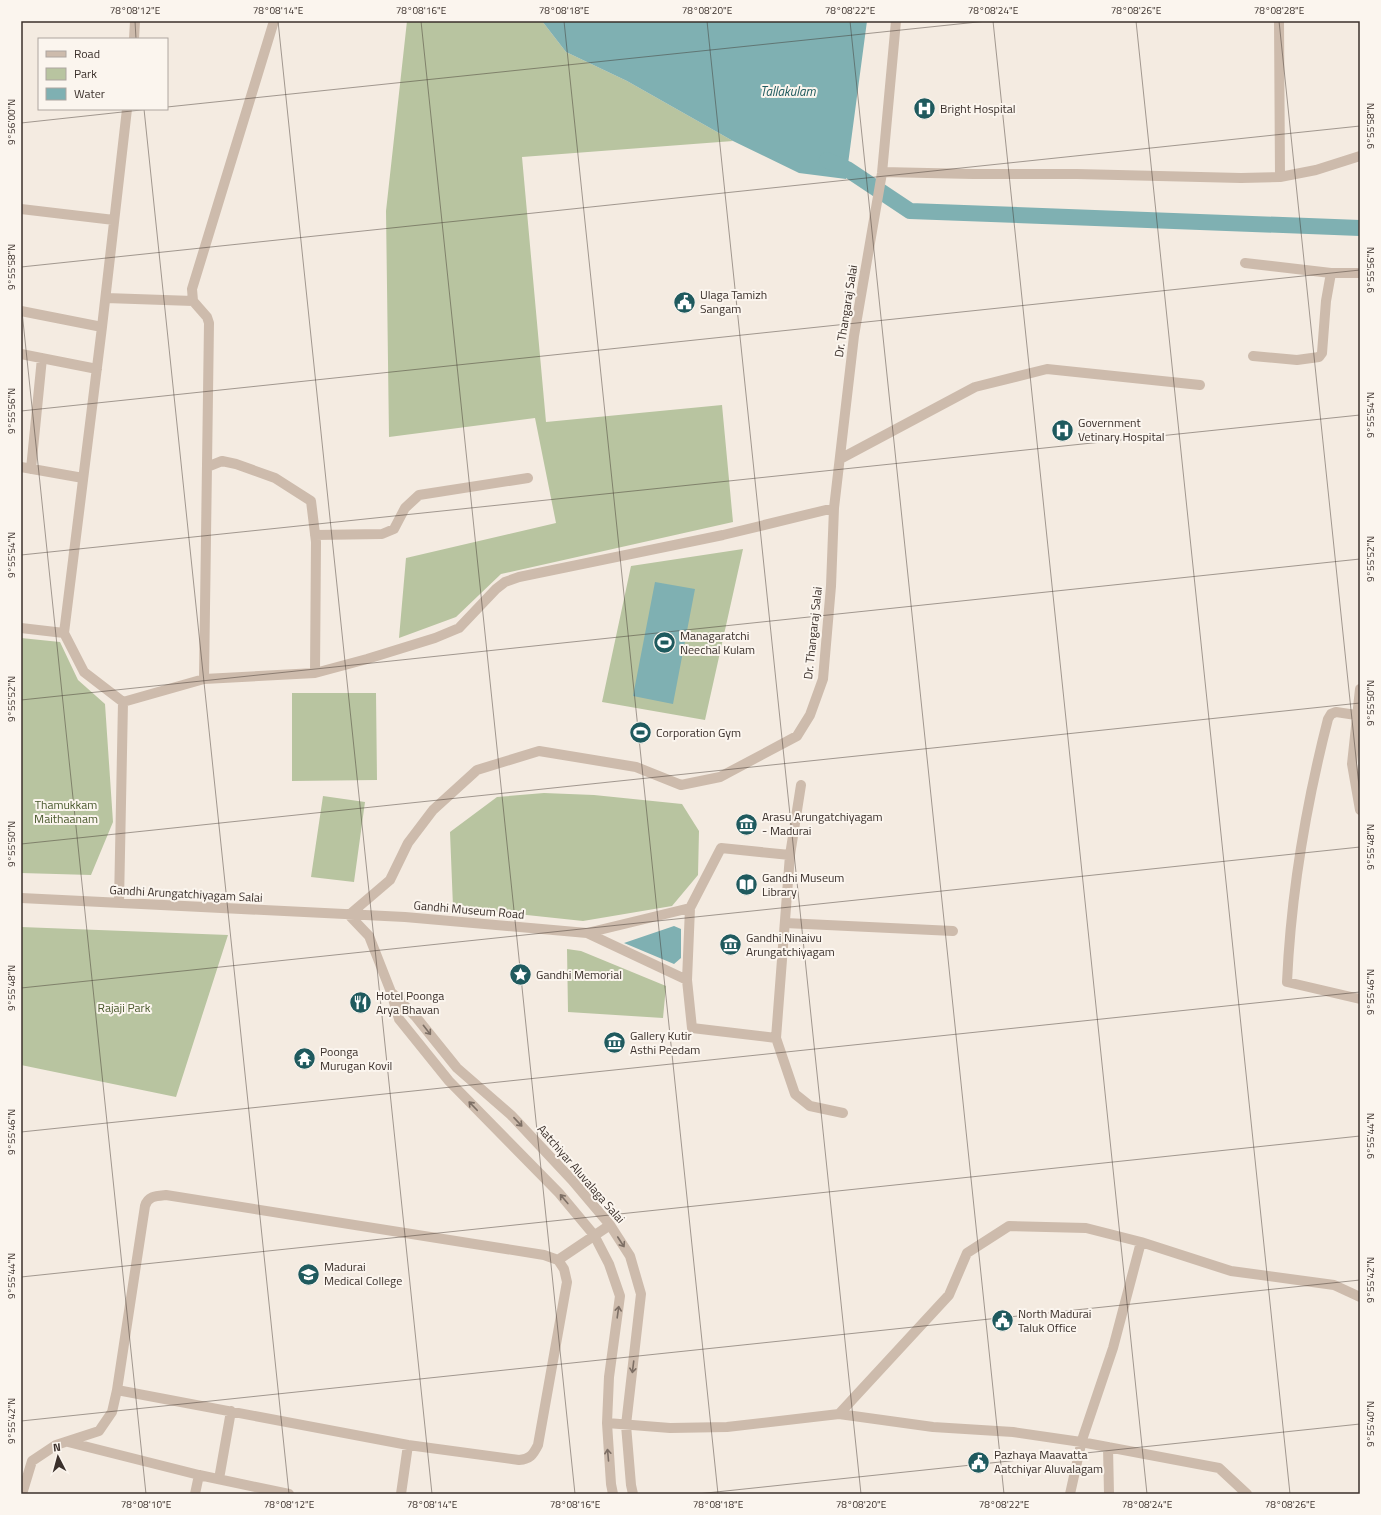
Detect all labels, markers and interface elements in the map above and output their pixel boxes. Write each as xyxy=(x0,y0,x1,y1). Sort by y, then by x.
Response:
text: 78°08'12"E xyxy=(110,3,161,18)
text: 78°08'14"E xyxy=(253,3,304,18)
text: 78°08'16"E xyxy=(396,3,447,18)
text: 78°08'18"E xyxy=(539,3,590,18)
text: 78°08'20"E xyxy=(682,3,733,18)
text: 78°08'22"E xyxy=(825,3,876,18)
text: 78°08'24"E xyxy=(968,3,1019,18)
text: 78°08'26"E xyxy=(1111,3,1162,18)
text: 78°08'28"E xyxy=(1254,3,1305,18)
legend xyxy=(38,38,168,110)
text: Road xyxy=(74,44,100,63)
text: Park xyxy=(74,64,97,83)
water label: Tallakulam xyxy=(760,81,817,101)
text: Water xyxy=(74,84,105,103)
hospital icon: Bright Hospital xyxy=(911,96,937,122)
text: 9°56'00"N xyxy=(4,99,19,145)
place label: Bright Hospital xyxy=(940,99,1016,118)
text: 9°55'58"N xyxy=(1363,103,1378,149)
text: 9°55'58"N xyxy=(4,244,19,290)
text: 9°55'56"N xyxy=(1363,247,1378,293)
street label: Dr. Thangaraj Salai xyxy=(829,263,862,358)
place label: Ulaga Tamizh Sangam xyxy=(700,285,767,318)
public building icon: Ulaga Tamizh Sangam xyxy=(671,289,697,315)
text: 9°55'56"N xyxy=(4,388,19,434)
text: 9°55'54"N xyxy=(1363,392,1378,438)
place label: Government Vetinary Hospital xyxy=(1078,413,1164,446)
hospital icon: Government Vetinary Hospital xyxy=(1050,417,1076,443)
text: 9°55'54"N xyxy=(4,532,19,578)
text: 9°55'52"N xyxy=(1363,536,1378,582)
street label: Dr. Thangaraj Salai xyxy=(798,586,827,680)
place label: Managaratchi Neechal Kulam xyxy=(680,626,755,659)
sports icon: Managaratchi Neechal Kulam xyxy=(651,630,677,656)
text: 9°55'52"N xyxy=(4,676,19,722)
text: 9°55'50"N xyxy=(1363,680,1378,726)
sports icon: Corporation Gym xyxy=(627,720,653,746)
place label: Corporation Gym xyxy=(656,723,741,742)
park label: Thamukkam Maithaanam xyxy=(34,795,98,828)
place label: Arasu Arungatchiyagam - Madurai xyxy=(762,807,883,840)
museum icon: Arasu Arungatchiyagam - Madurai xyxy=(734,811,760,837)
text: 9°55'50"N xyxy=(4,821,19,867)
text: 9°55'48"N xyxy=(1363,824,1378,870)
place label: Gandhi Museum Library xyxy=(762,868,844,901)
library icon: Gandhi Museum Library xyxy=(733,872,759,898)
street label: Gandhi Arungatchiyagam Salai xyxy=(109,880,263,907)
street label: Gandhi Museum Road xyxy=(413,895,525,924)
place label: Gandhi Ninaivu Arungatchiyagam xyxy=(746,928,835,961)
museum icon: Gandhi Ninaivu Arungatchiyagam xyxy=(718,932,744,958)
place icon: Gandhi Memorial xyxy=(507,962,533,988)
text: 9°55'48"N xyxy=(4,965,19,1011)
place label: Gandhi Memorial xyxy=(536,965,622,984)
text: 9°55'46"N xyxy=(1363,969,1378,1015)
place label: Hotel Poonga Arya Bhavan xyxy=(376,986,444,1019)
restaurant icon: Hotel Poonga Arya Bhavan xyxy=(348,990,374,1016)
park label: Rajaji Park xyxy=(98,998,151,1017)
one-way arrow xyxy=(422,1025,431,1036)
place label: Gallery Kutir Asthi Peedam xyxy=(630,1026,700,1059)
museum icon: Gallery Kutir Asthi Peedam xyxy=(601,1030,627,1056)
place label: Poonga Murugan Kovil xyxy=(320,1042,392,1075)
temple icon: Poonga Murugan Kovil xyxy=(292,1046,318,1072)
one-way arrow xyxy=(468,1101,478,1111)
text: 9°55'46"N xyxy=(4,1109,19,1155)
text: 9°55'44"N xyxy=(1363,1113,1378,1159)
one-way arrow xyxy=(513,1117,522,1127)
street label: Aatchiyar Aluvalaga Salai xyxy=(533,1120,630,1227)
one-way arrow xyxy=(559,1193,568,1204)
one-way arrow xyxy=(617,1236,625,1247)
text: 9°55'44"N xyxy=(4,1253,19,1299)
place label: Madurai Medical College xyxy=(324,1257,402,1290)
text: 9°55'42"N xyxy=(1363,1257,1378,1303)
school or university icon: Madurai Medical College xyxy=(296,1261,322,1287)
place label: North Madurai Taluk Office xyxy=(1018,1304,1091,1337)
one-way arrow xyxy=(614,1306,622,1319)
public building icon: North Madurai Taluk Office xyxy=(989,1308,1015,1334)
one-way arrow xyxy=(629,1360,637,1373)
text: 9°55'42"N xyxy=(4,1398,19,1444)
text: 9°55'40"N xyxy=(1363,1401,1378,1447)
north arrow xyxy=(38,1437,78,1477)
text: N xyxy=(52,1439,62,1455)
place label: Pazhaya Maavatta Aatchiyar Aluvalagam xyxy=(994,1445,1103,1478)
one-way arrow xyxy=(605,1449,612,1462)
public building icon: Pazhaya Maavatta Aatchiyar Aluvalagam xyxy=(965,1449,991,1475)
text: 78°08'10"E xyxy=(121,1497,172,1512)
text: 78°08'12"E xyxy=(264,1497,315,1512)
text: 78°08'14"E xyxy=(407,1497,458,1512)
text: 78°08'16"E xyxy=(550,1497,601,1512)
text: 78°08'18"E xyxy=(693,1497,744,1512)
text: 78°08'20"E xyxy=(836,1497,887,1512)
text: 78°08'22"E xyxy=(979,1497,1030,1512)
text: 78°08'24"E xyxy=(1122,1497,1173,1512)
text: 78°08'26"E xyxy=(1265,1497,1316,1512)

